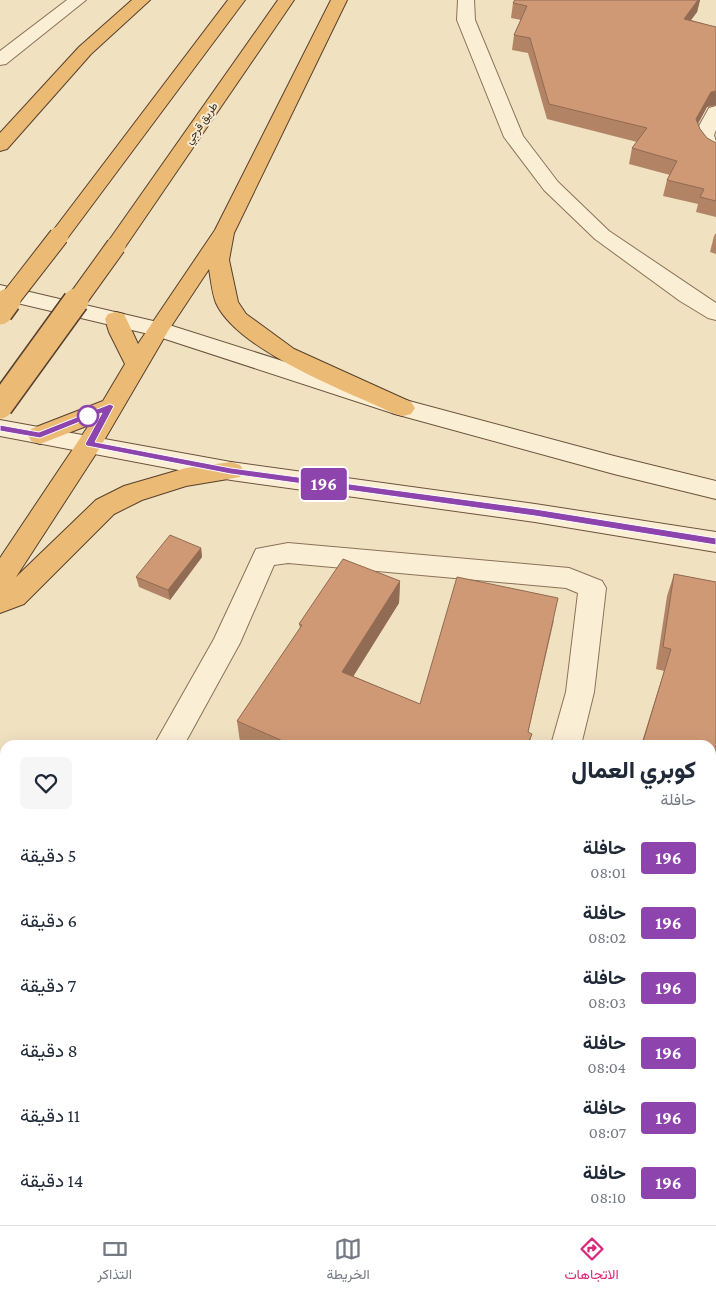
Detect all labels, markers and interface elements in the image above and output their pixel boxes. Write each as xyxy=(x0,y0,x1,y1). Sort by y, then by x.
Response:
street label: طريق قرجي xyxy=(182,100,223,149)
unlabelled marker xyxy=(77,405,99,427)
line badge: 196 xyxy=(295,468,353,500)
text: 196 xyxy=(311,474,337,494)
text: كوبري العمال xyxy=(571,756,696,783)
button: heart xyxy=(20,757,72,809)
text: حافلة xyxy=(660,791,696,808)
text: حافلة xyxy=(583,837,626,858)
text: 5 دقيقة xyxy=(20,845,77,866)
text: 196 xyxy=(655,848,682,868)
text: 08:01 xyxy=(590,864,626,881)
text: حافلة xyxy=(583,902,626,923)
text: 6 دقيقة xyxy=(20,910,77,931)
text: 196 xyxy=(655,913,682,933)
text: 08:02 xyxy=(588,929,626,946)
text: حافلة xyxy=(583,967,626,988)
text: 7 دقيقة xyxy=(20,975,76,996)
text: 196 xyxy=(655,978,682,998)
text: 08:03 xyxy=(588,994,626,1011)
text: حافلة xyxy=(583,1032,626,1053)
text: 8 دقيقة xyxy=(20,1040,78,1061)
text: 196 xyxy=(655,1043,682,1063)
text: 08:04 xyxy=(587,1059,626,1076)
text: حافلة xyxy=(583,1097,626,1118)
text: 11 دقيقة xyxy=(20,1105,80,1126)
text: 196 xyxy=(655,1108,682,1128)
text: 08:07 xyxy=(589,1124,626,1141)
text: حافلة xyxy=(583,1162,626,1183)
text: 14 دقيقة xyxy=(20,1170,84,1191)
text: 196 xyxy=(655,1173,682,1193)
text: 08:10 xyxy=(590,1189,626,1206)
tab: التذاكر xyxy=(97,1235,132,1287)
tab: الخريطة xyxy=(327,1235,370,1287)
tab: الاتجاهات xyxy=(564,1235,619,1287)

